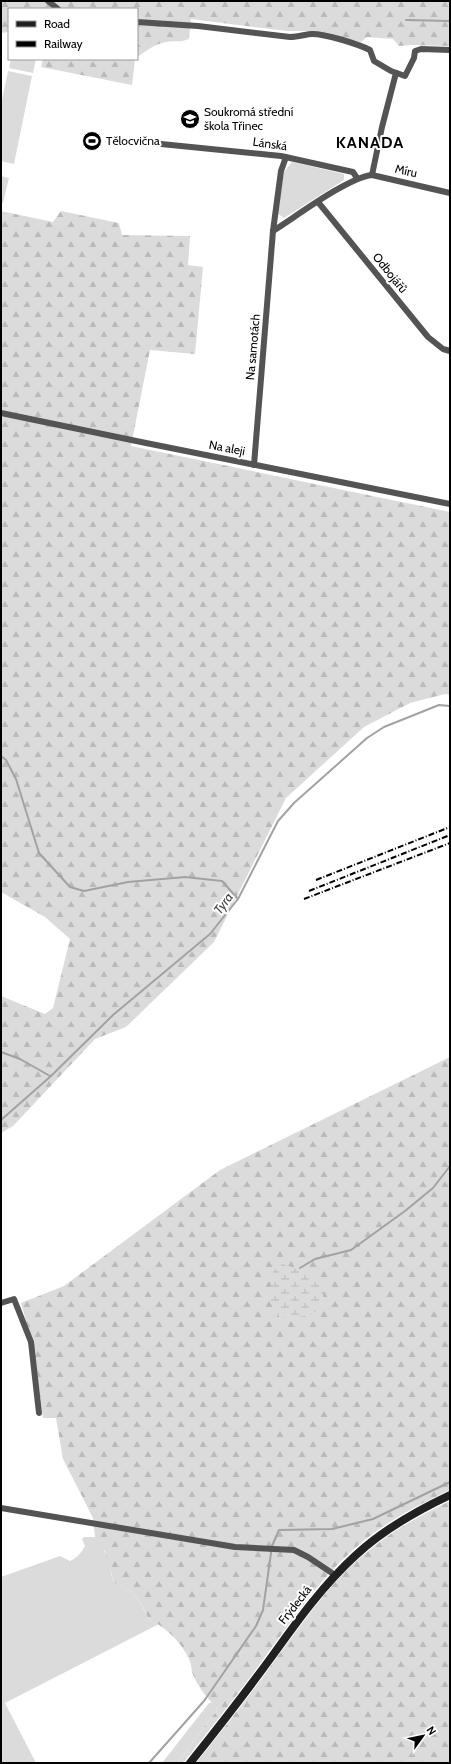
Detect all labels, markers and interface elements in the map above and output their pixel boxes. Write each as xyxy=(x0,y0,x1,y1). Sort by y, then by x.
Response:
legend xyxy=(8,8,138,60)
text: Road xyxy=(44,16,70,31)
text: Railway xyxy=(44,36,82,51)
place label: Soukromá střední škola Třinec xyxy=(204,104,294,133)
school or university icon: Soukromá střední škola Třinec xyxy=(179,108,201,130)
sports icon: Tělocvična xyxy=(81,130,103,152)
place label: Tělocvična xyxy=(106,133,160,148)
district label: KANADA xyxy=(336,133,404,152)
street label: Lánská xyxy=(252,134,288,153)
street label: Míru xyxy=(394,161,419,180)
street label: Odbojářů xyxy=(370,250,411,296)
street label: Na samotách xyxy=(242,313,263,381)
street label: Na aleji xyxy=(208,437,246,458)
water label: Tyra xyxy=(210,889,236,917)
street label: Frýdecká xyxy=(275,1582,314,1627)
north arrow xyxy=(403,1716,443,1756)
text: N xyxy=(423,1723,439,1738)

